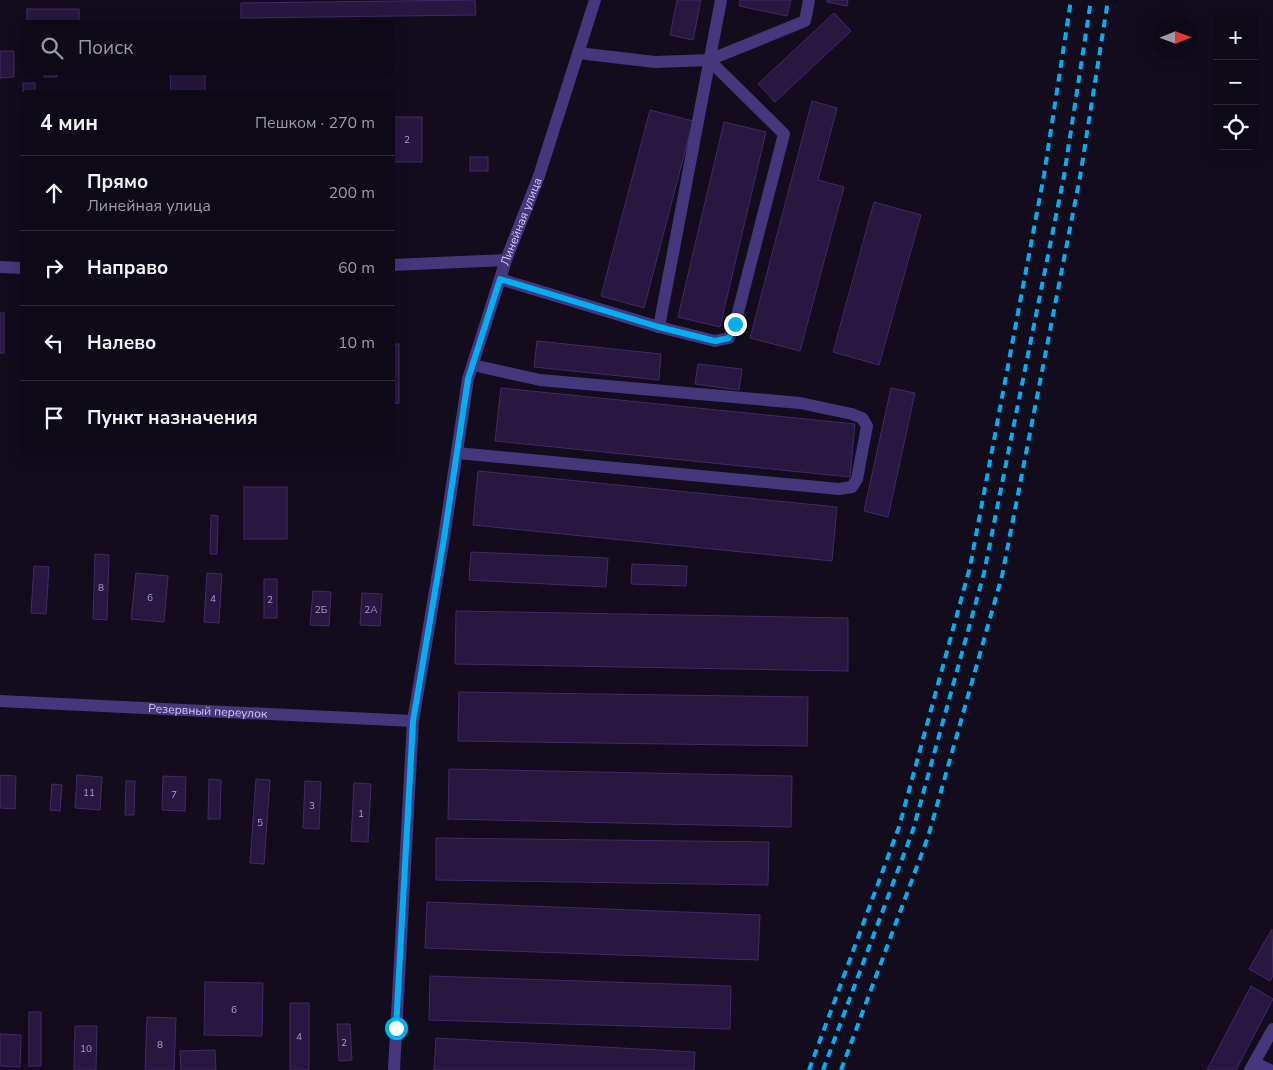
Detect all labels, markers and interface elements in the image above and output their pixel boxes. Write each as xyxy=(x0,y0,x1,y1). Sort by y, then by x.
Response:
north arrow xyxy=(1153,15,1198,60)
map controls xyxy=(1213,15,1258,150)
button: + xyxy=(1213,15,1258,60)
search box xyxy=(20,20,395,75)
icon: search xyxy=(38,34,66,62)
text: Поиск xyxy=(78,35,133,61)
button: − xyxy=(1213,60,1258,105)
button: locate xyxy=(1213,105,1258,150)
text: 4 мин xyxy=(40,109,98,137)
text: Пешком · 270 m xyxy=(255,112,375,134)
house number: 2 xyxy=(404,133,410,147)
text: Прямо xyxy=(87,169,148,195)
street label: Линейная улица xyxy=(497,175,546,268)
icon: ahead xyxy=(40,179,68,207)
text: 200 m xyxy=(328,182,375,204)
text: Линейная улица xyxy=(87,195,211,217)
icon: right xyxy=(40,254,68,282)
text: Направо xyxy=(87,255,168,281)
text: 60 m xyxy=(338,257,375,279)
route end xyxy=(724,313,747,336)
icon: left xyxy=(40,329,68,357)
text: Налево xyxy=(87,330,156,356)
text: 10 m xyxy=(338,332,375,354)
icon: arrive xyxy=(40,404,68,432)
text: Пункт назначения xyxy=(87,405,258,431)
house number: 8 xyxy=(98,581,104,595)
house number: 6 xyxy=(147,591,153,605)
house number: 4 xyxy=(210,592,216,606)
house number: 2 xyxy=(267,593,273,607)
house number: 2Б xyxy=(315,603,328,617)
house number: 2А xyxy=(364,603,378,617)
street label: Резервный переулок xyxy=(148,700,268,722)
house number: 11 xyxy=(83,786,95,800)
house number: 7 xyxy=(171,788,177,802)
house number: 3 xyxy=(309,799,315,813)
house number: 1 xyxy=(358,807,364,821)
house number: 5 xyxy=(257,816,263,830)
house number: 6 xyxy=(231,1003,237,1017)
route start xyxy=(385,1017,408,1040)
house number: 4 xyxy=(296,1030,302,1044)
house number: 2 xyxy=(341,1036,347,1050)
house number: 8 xyxy=(157,1038,163,1052)
house number: 10 xyxy=(80,1042,92,1056)

